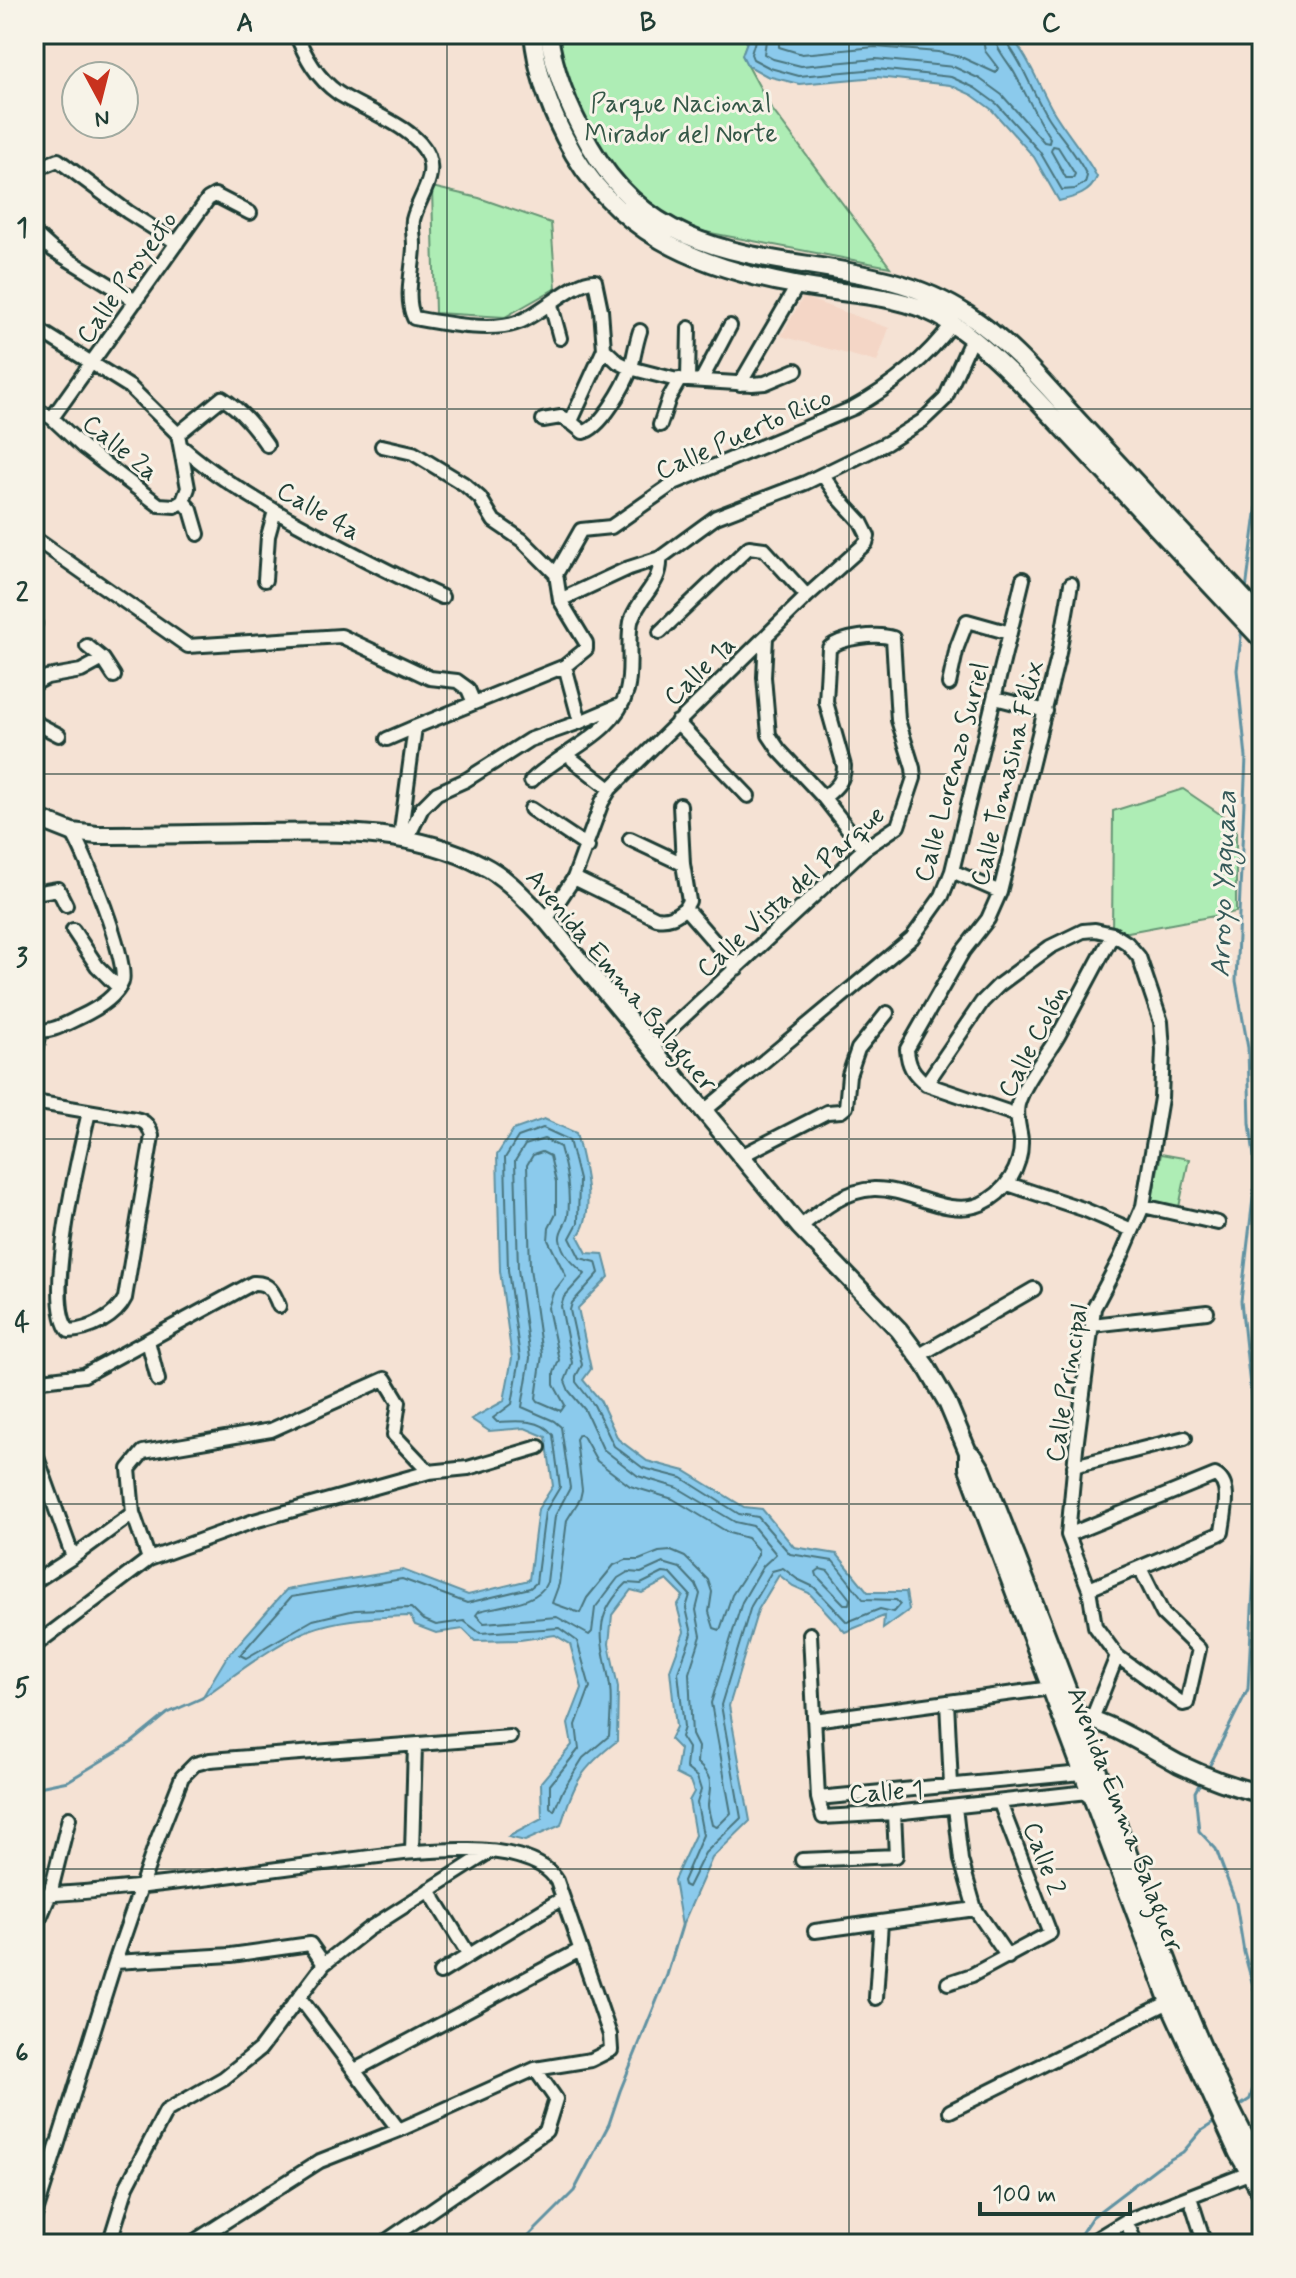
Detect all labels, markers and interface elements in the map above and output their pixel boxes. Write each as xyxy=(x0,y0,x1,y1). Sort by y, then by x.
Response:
text: A xyxy=(236,7,254,41)
text: B xyxy=(640,7,656,41)
text: C xyxy=(1042,7,1061,41)
north arrow xyxy=(60,60,140,140)
park label: Parque Nacional Mirador del Norte xyxy=(585,88,777,152)
text: N xyxy=(93,103,111,133)
street label: Calle Proyecto xyxy=(69,205,186,351)
text: 1 xyxy=(16,212,28,246)
street label: Calle Puerto Rico xyxy=(651,381,837,489)
street label: Calle 2a xyxy=(74,407,165,490)
street label: Calle 4a xyxy=(270,474,366,549)
text: 2 xyxy=(16,577,29,611)
street label: Calle 1a xyxy=(657,629,744,714)
street label: Calle Tomasina Félix xyxy=(963,657,1052,890)
street label: Calle Lorenzo Suriel xyxy=(907,659,999,886)
water label: Arroyo Yaguaza xyxy=(1203,790,1248,978)
street label: Calle Vista del Parque xyxy=(690,799,893,986)
street label: Avenida Emma Balaguer xyxy=(515,863,724,1103)
text: 3 xyxy=(16,942,28,976)
street label: Calle Colón xyxy=(991,980,1077,1104)
street label: Calle Principal xyxy=(1039,1302,1097,1465)
text: 4 xyxy=(14,1307,30,1341)
text: 5 xyxy=(14,1672,30,1706)
street label: Avenida Emma Balaguer xyxy=(1055,1682,1191,1959)
street label: Calle 1 xyxy=(848,1773,925,1813)
street label: Calle 2 xyxy=(1014,1817,1073,1900)
text: 6 xyxy=(15,2037,29,2071)
scale bar xyxy=(980,2166,1130,2216)
text: 100 m xyxy=(992,2180,1056,2211)

